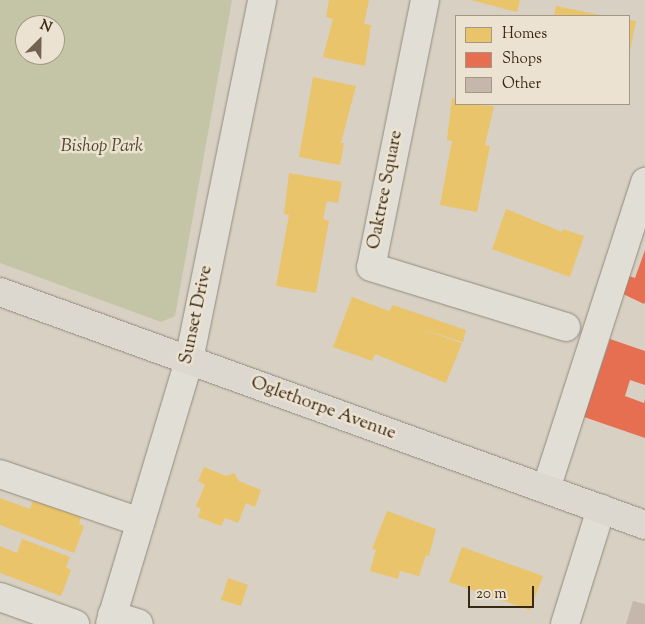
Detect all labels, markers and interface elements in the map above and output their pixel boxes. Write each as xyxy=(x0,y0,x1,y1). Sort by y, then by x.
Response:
north arrow xyxy=(15,15,65,65)
legend xyxy=(455,15,630,105)
text: N xyxy=(36,16,55,39)
text: Homes xyxy=(502,24,547,45)
text: Shops xyxy=(502,49,542,70)
text: Other xyxy=(502,74,541,95)
street label: Oaktree Square xyxy=(364,129,408,251)
park label: Bishop Park xyxy=(61,136,143,158)
street label: Sunset Drive xyxy=(176,264,218,366)
street label: Oglethorpe Avenue xyxy=(248,373,398,445)
scale bar xyxy=(470,576,536,608)
text: 20 m xyxy=(476,584,507,605)

